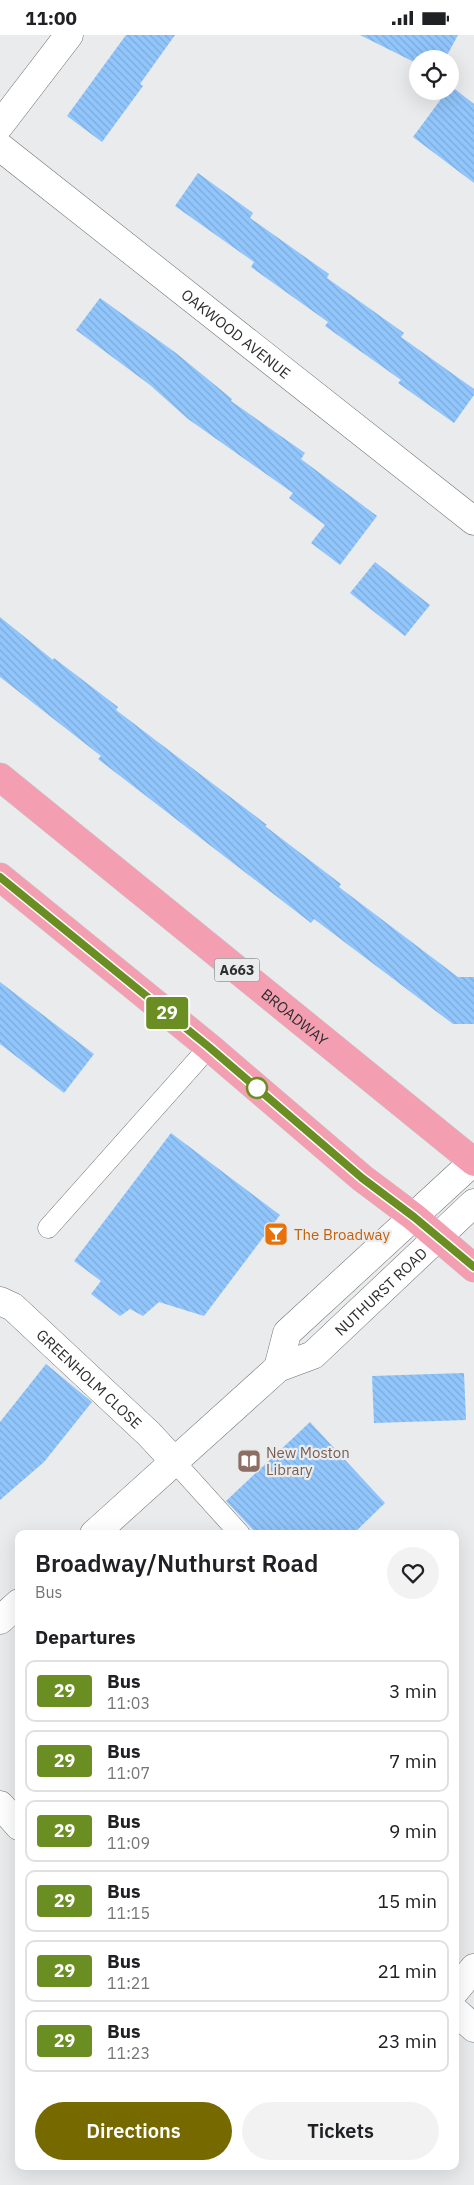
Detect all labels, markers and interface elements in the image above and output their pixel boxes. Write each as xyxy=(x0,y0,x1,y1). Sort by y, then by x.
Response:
text: 11:00 xyxy=(25,6,77,30)
map controls xyxy=(409,50,459,100)
button: locate xyxy=(409,50,459,100)
street label: OAKWOOD AVENUE xyxy=(178,284,295,382)
road number: A663 xyxy=(214,959,260,981)
street label: BROADWAY xyxy=(258,984,332,1049)
line badge: 29 xyxy=(144,997,190,1029)
text: 29 xyxy=(156,1001,178,1024)
unlabelled marker xyxy=(246,1077,268,1099)
bar icon: The Broadway xyxy=(263,1221,289,1247)
place label: The Broadway xyxy=(294,1225,391,1244)
street label: NUTHURST ROAD xyxy=(330,1243,431,1339)
street label: GREENHOLM CLOSE xyxy=(33,1325,146,1432)
place label: New Moston Library xyxy=(266,1443,350,1479)
library icon: New Moston Library xyxy=(236,1448,262,1474)
text: Broadway/Nuthurst Road xyxy=(35,1547,318,1579)
button: heart xyxy=(387,1547,439,1599)
text: Bus xyxy=(35,1582,62,1602)
text: Departures xyxy=(35,1625,135,1649)
text: Bus xyxy=(107,1669,141,1693)
text: 29 xyxy=(54,1679,75,1702)
text: 3 min xyxy=(389,1679,437,1703)
text: 11:03 xyxy=(107,1693,150,1713)
text: Bus xyxy=(107,1739,141,1763)
text: 29 xyxy=(54,1749,75,1772)
text: 7 min xyxy=(389,1749,437,1773)
text: 11:07 xyxy=(107,1763,150,1783)
text: Bus xyxy=(107,1809,141,1833)
text: 29 xyxy=(54,1819,75,1842)
text: 9 min xyxy=(389,1819,437,1843)
text: 11:09 xyxy=(107,1833,150,1853)
text: Bus xyxy=(107,1879,141,1903)
text: 29 xyxy=(54,1889,75,1912)
text: 15 min xyxy=(378,1889,437,1913)
text: 11:15 xyxy=(107,1903,150,1923)
text: Bus xyxy=(107,1949,141,1973)
text: 29 xyxy=(54,1959,75,1982)
text: 21 min xyxy=(378,1959,437,1983)
text: 11:21 xyxy=(107,1973,150,1993)
text: Bus xyxy=(107,2019,141,2043)
text: 29 xyxy=(54,2029,75,2052)
text: 23 min xyxy=(378,2029,437,2053)
text: 11:23 xyxy=(107,2043,150,2063)
button: Directions xyxy=(35,2102,232,2160)
button: Tickets xyxy=(242,2102,439,2160)

